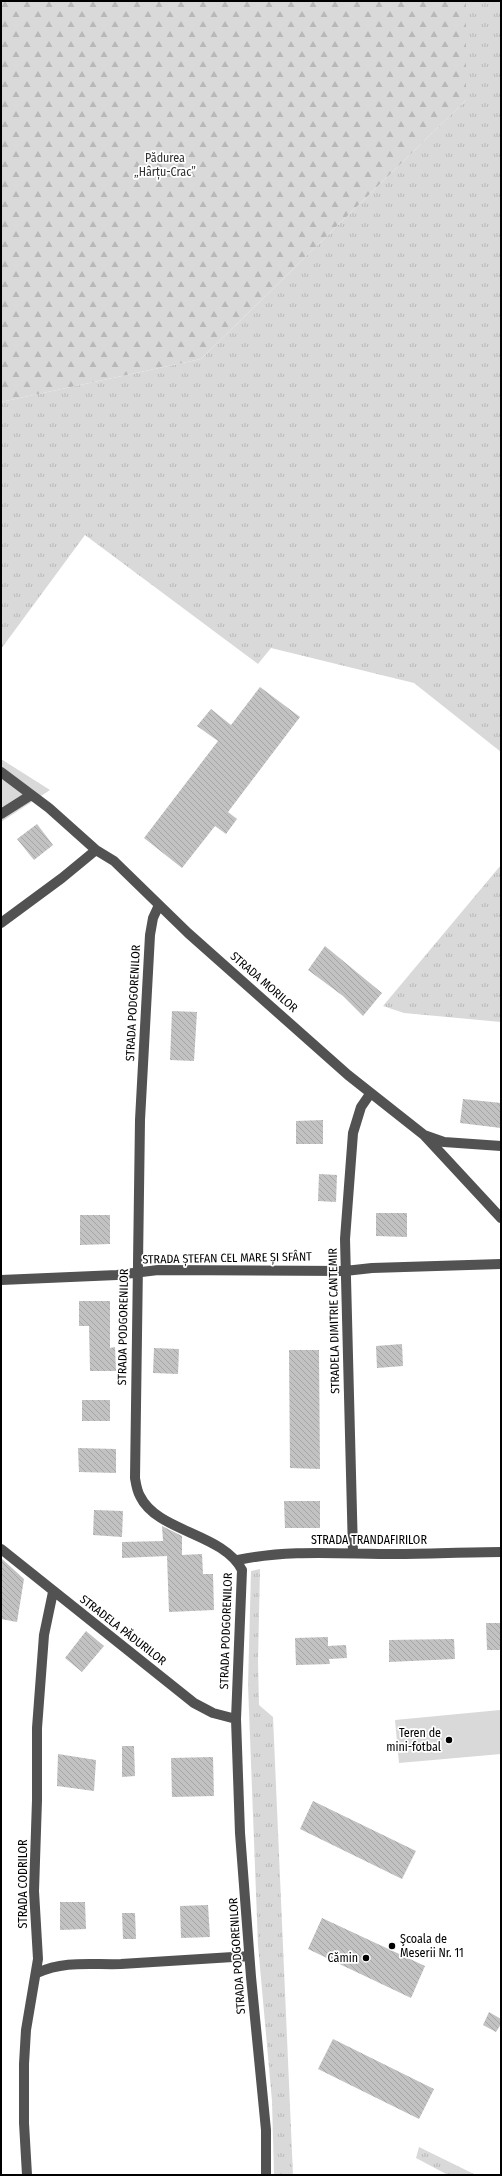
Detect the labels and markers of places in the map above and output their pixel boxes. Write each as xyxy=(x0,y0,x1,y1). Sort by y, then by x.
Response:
place label: Teren de mini-fotbal xyxy=(386,1726,441,1754)
marker: Teren de mini-fotbal xyxy=(444,1735,454,1745)
place label: Şcoala de Meserii Nr. 11 xyxy=(400,1932,464,1960)
marker: Şcoala de Meserii Nr. 11 xyxy=(387,1941,397,1951)
place label: Cămin xyxy=(328,1951,358,1965)
marker: Cămin xyxy=(361,1953,371,1963)

